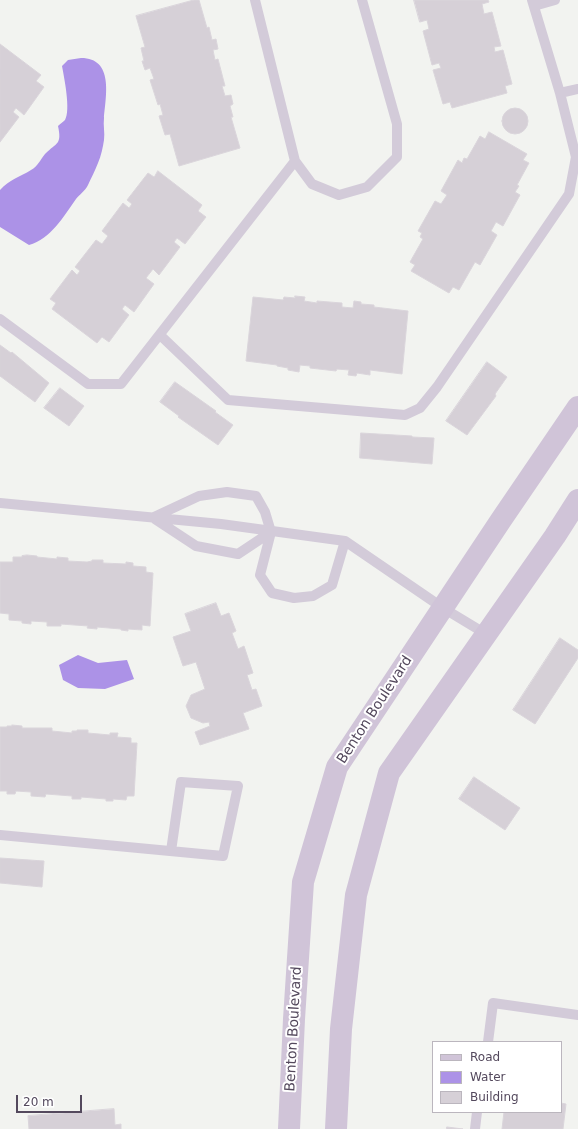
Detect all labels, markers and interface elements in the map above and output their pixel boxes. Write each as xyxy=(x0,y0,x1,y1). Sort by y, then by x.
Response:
street label: Benton Boulevard xyxy=(334,653,416,767)
street label: Benton Boulevard xyxy=(282,966,306,1092)
legend xyxy=(432,1041,562,1113)
text: Road xyxy=(470,1050,500,1064)
text: Water xyxy=(470,1070,505,1084)
scale bar xyxy=(18,1087,84,1113)
text: Building xyxy=(470,1090,519,1104)
text: 20 m xyxy=(23,1095,54,1109)

